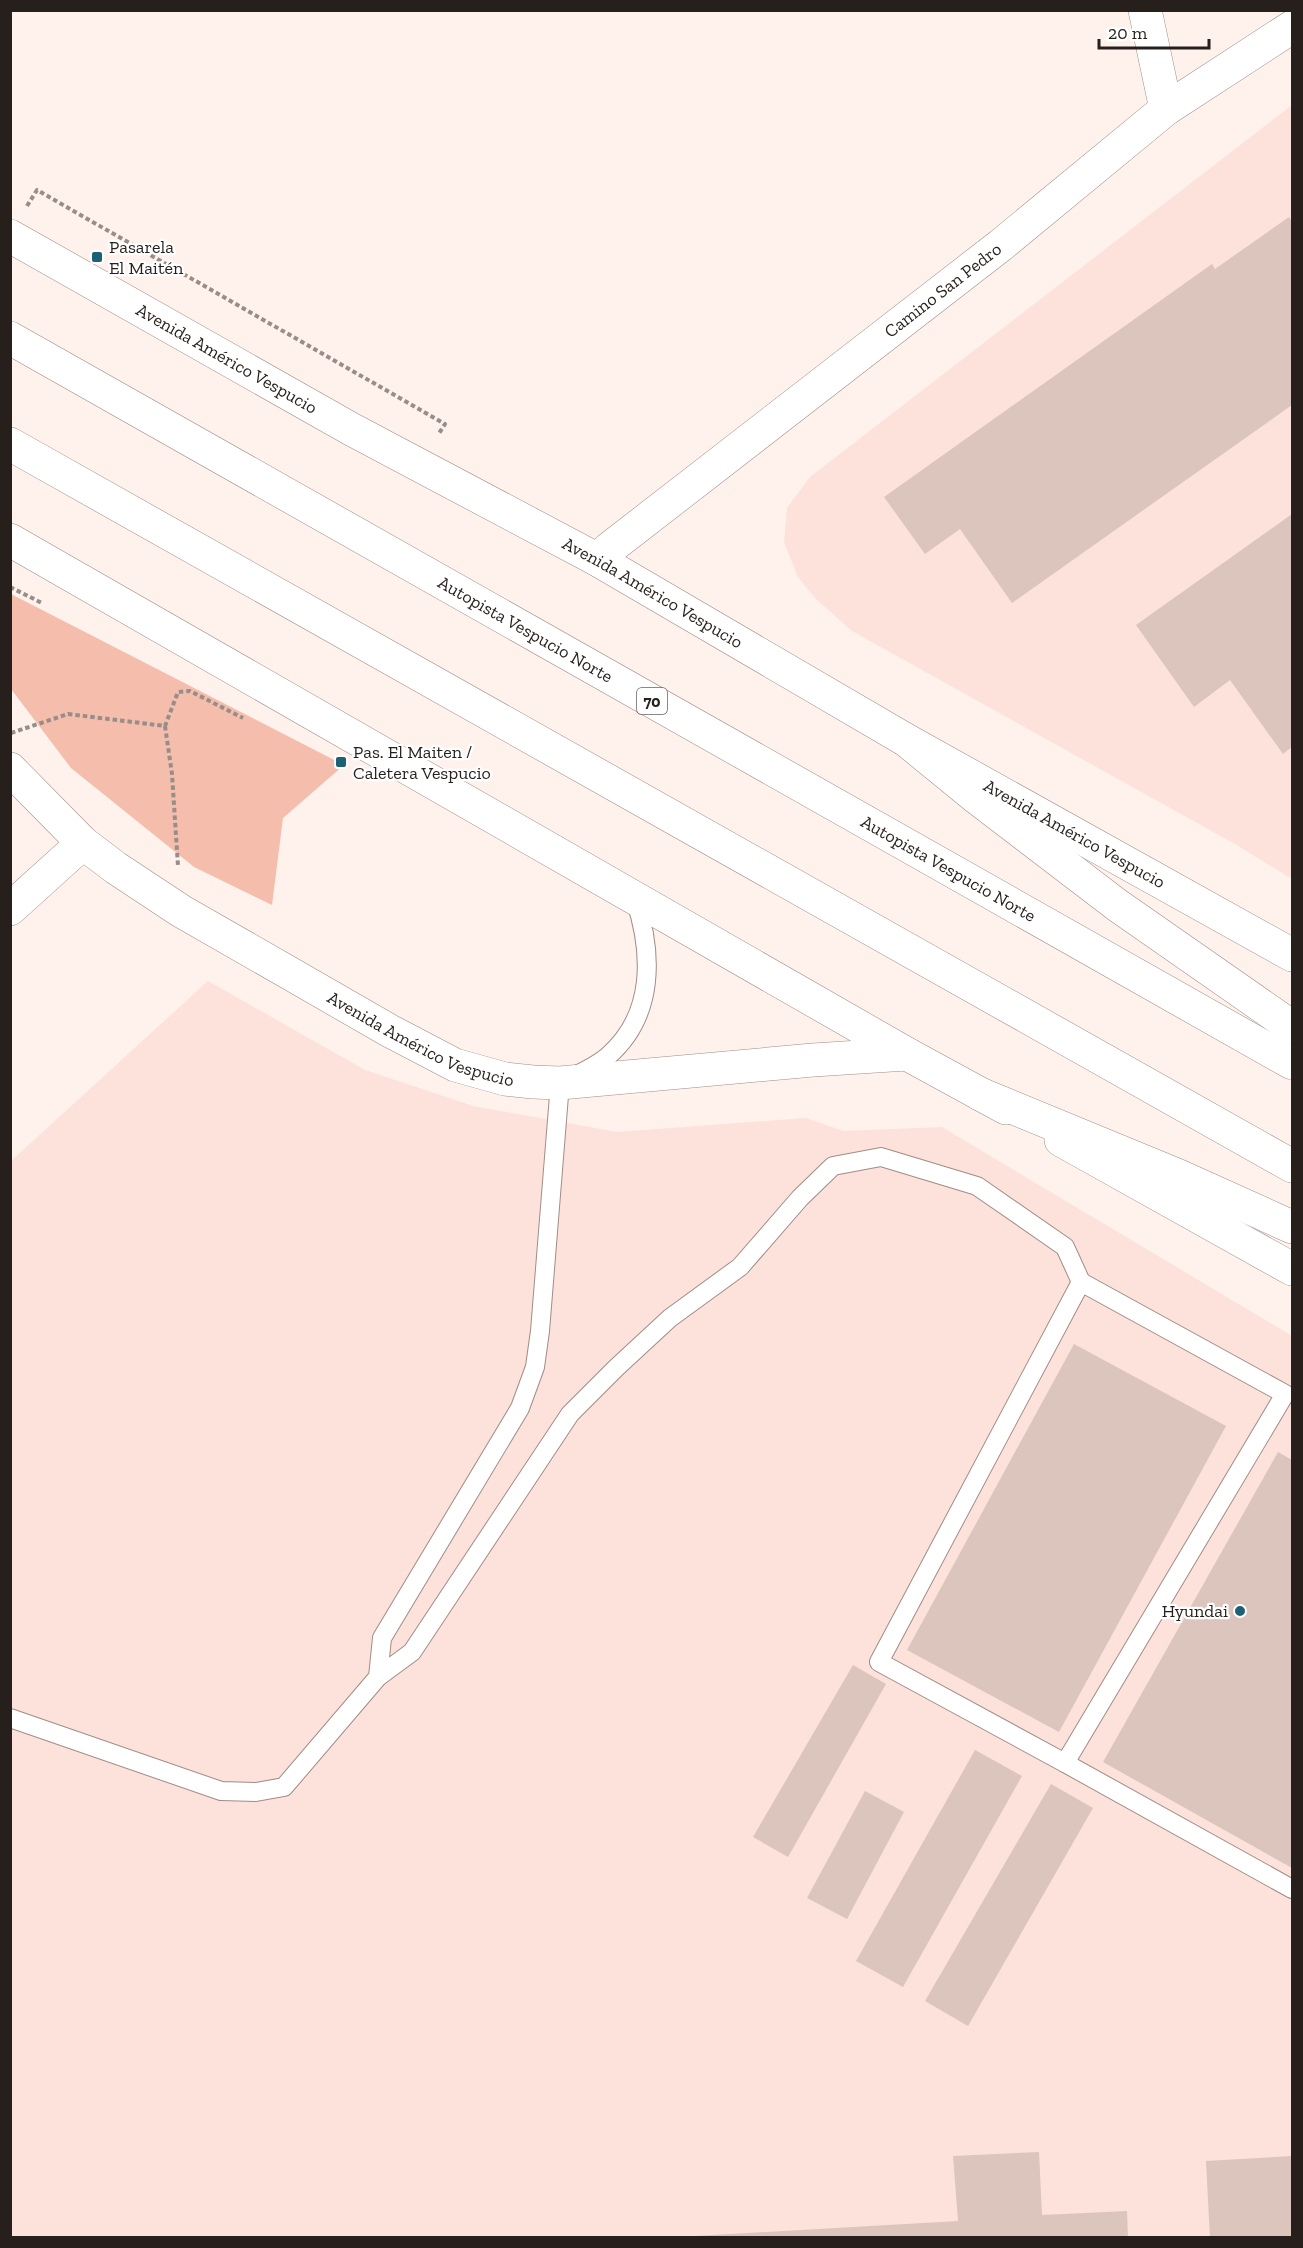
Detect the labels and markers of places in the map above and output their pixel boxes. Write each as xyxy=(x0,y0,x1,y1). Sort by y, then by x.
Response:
place label: Pasarela El Maitén xyxy=(109,236,184,279)
marker: Pasarela El Maitén xyxy=(90,250,104,264)
place label: Pas. El Maiten / Caletera Vespucio xyxy=(353,741,491,784)
marker: Pas. El Maiten / Caletera Vespucio xyxy=(334,755,348,769)
place label: Hyundai xyxy=(1162,1600,1228,1622)
marker: Hyundai xyxy=(1233,1604,1247,1618)

